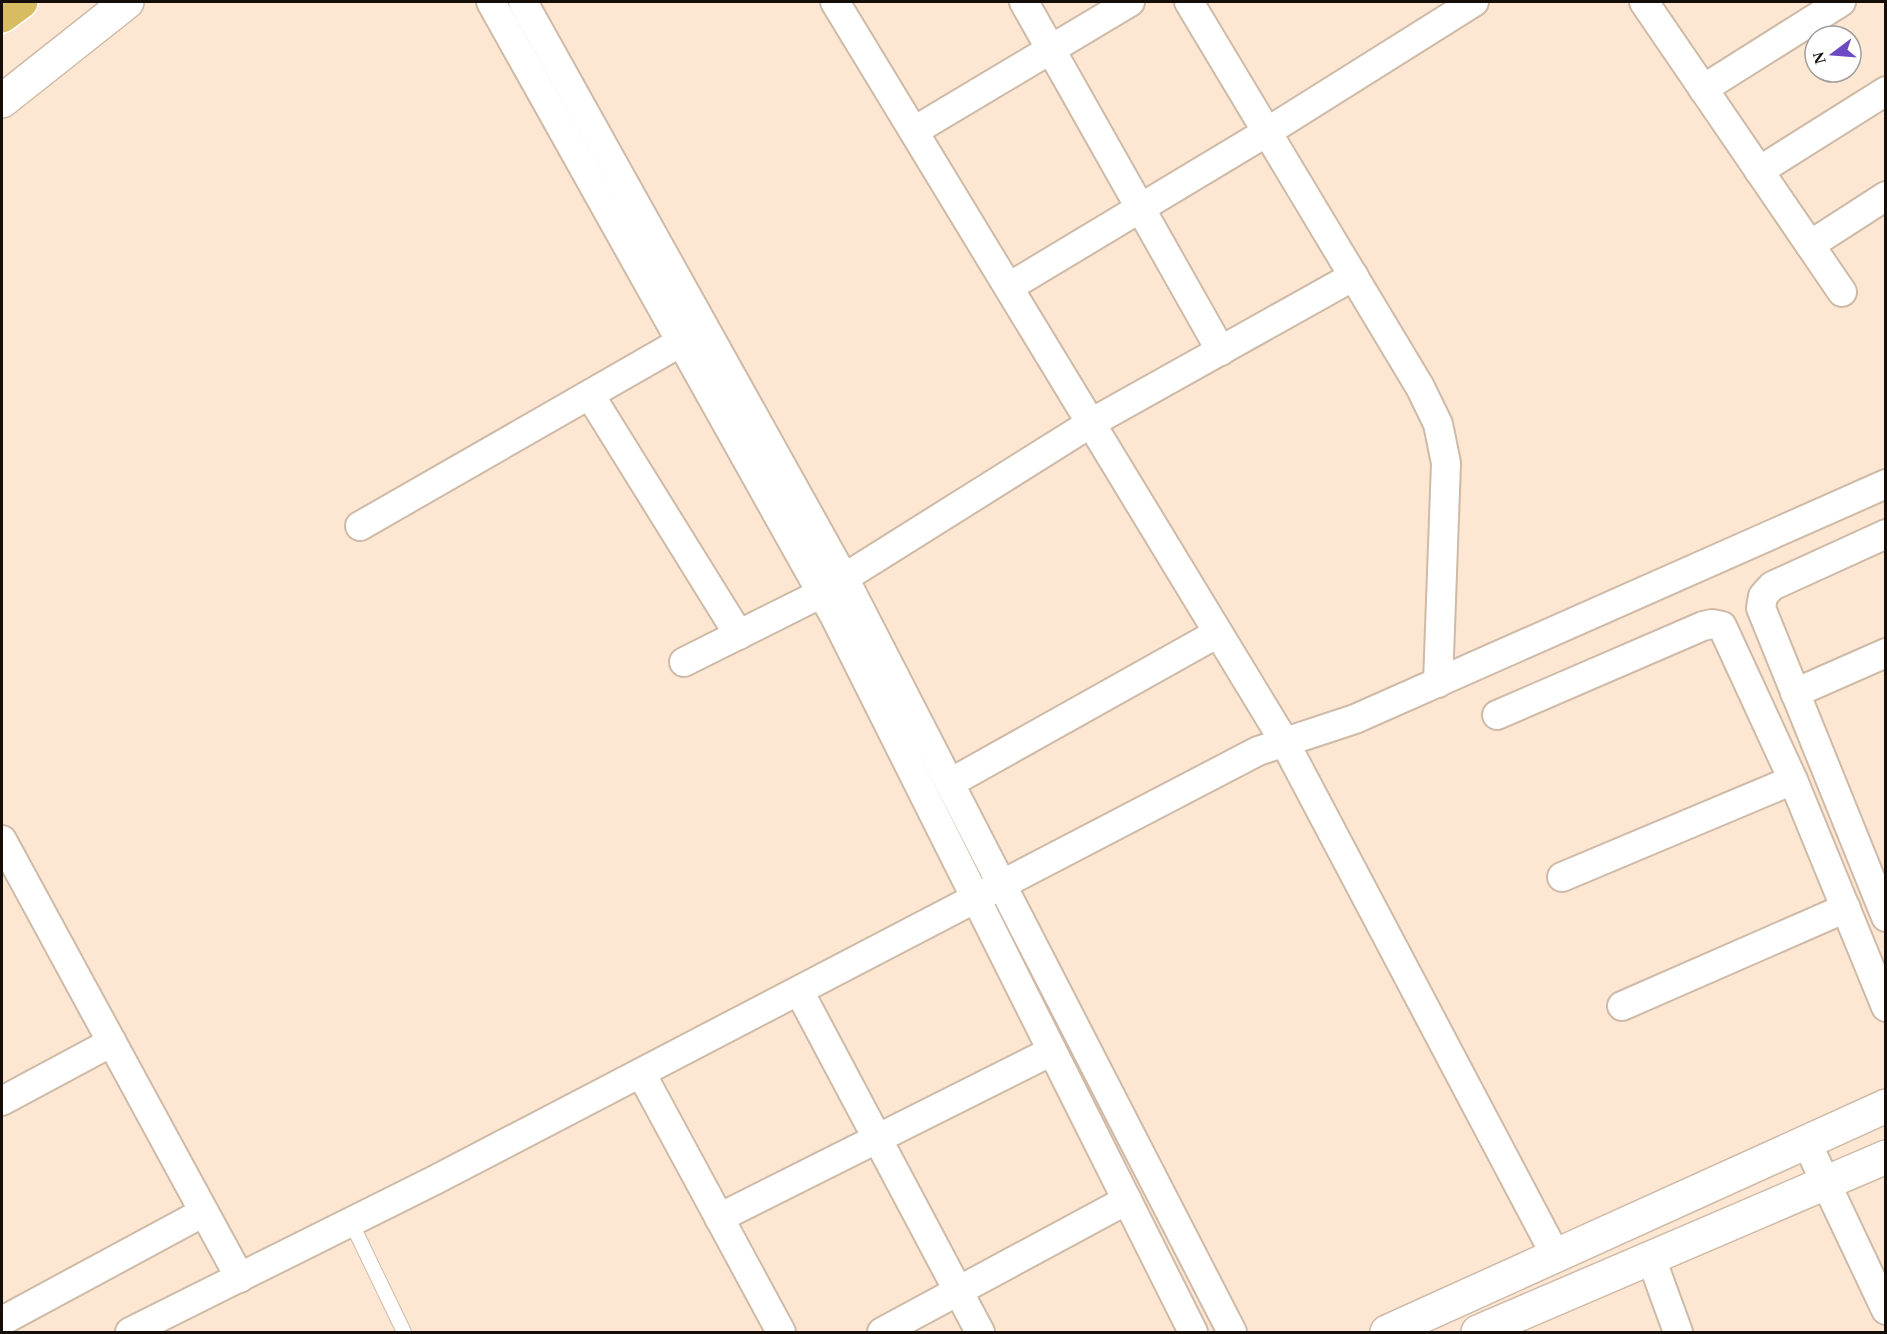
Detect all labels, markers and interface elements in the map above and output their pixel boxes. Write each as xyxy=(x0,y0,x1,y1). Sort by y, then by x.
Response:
north arrow xyxy=(1803,24,1863,84)
text: N xyxy=(1809,50,1829,66)

